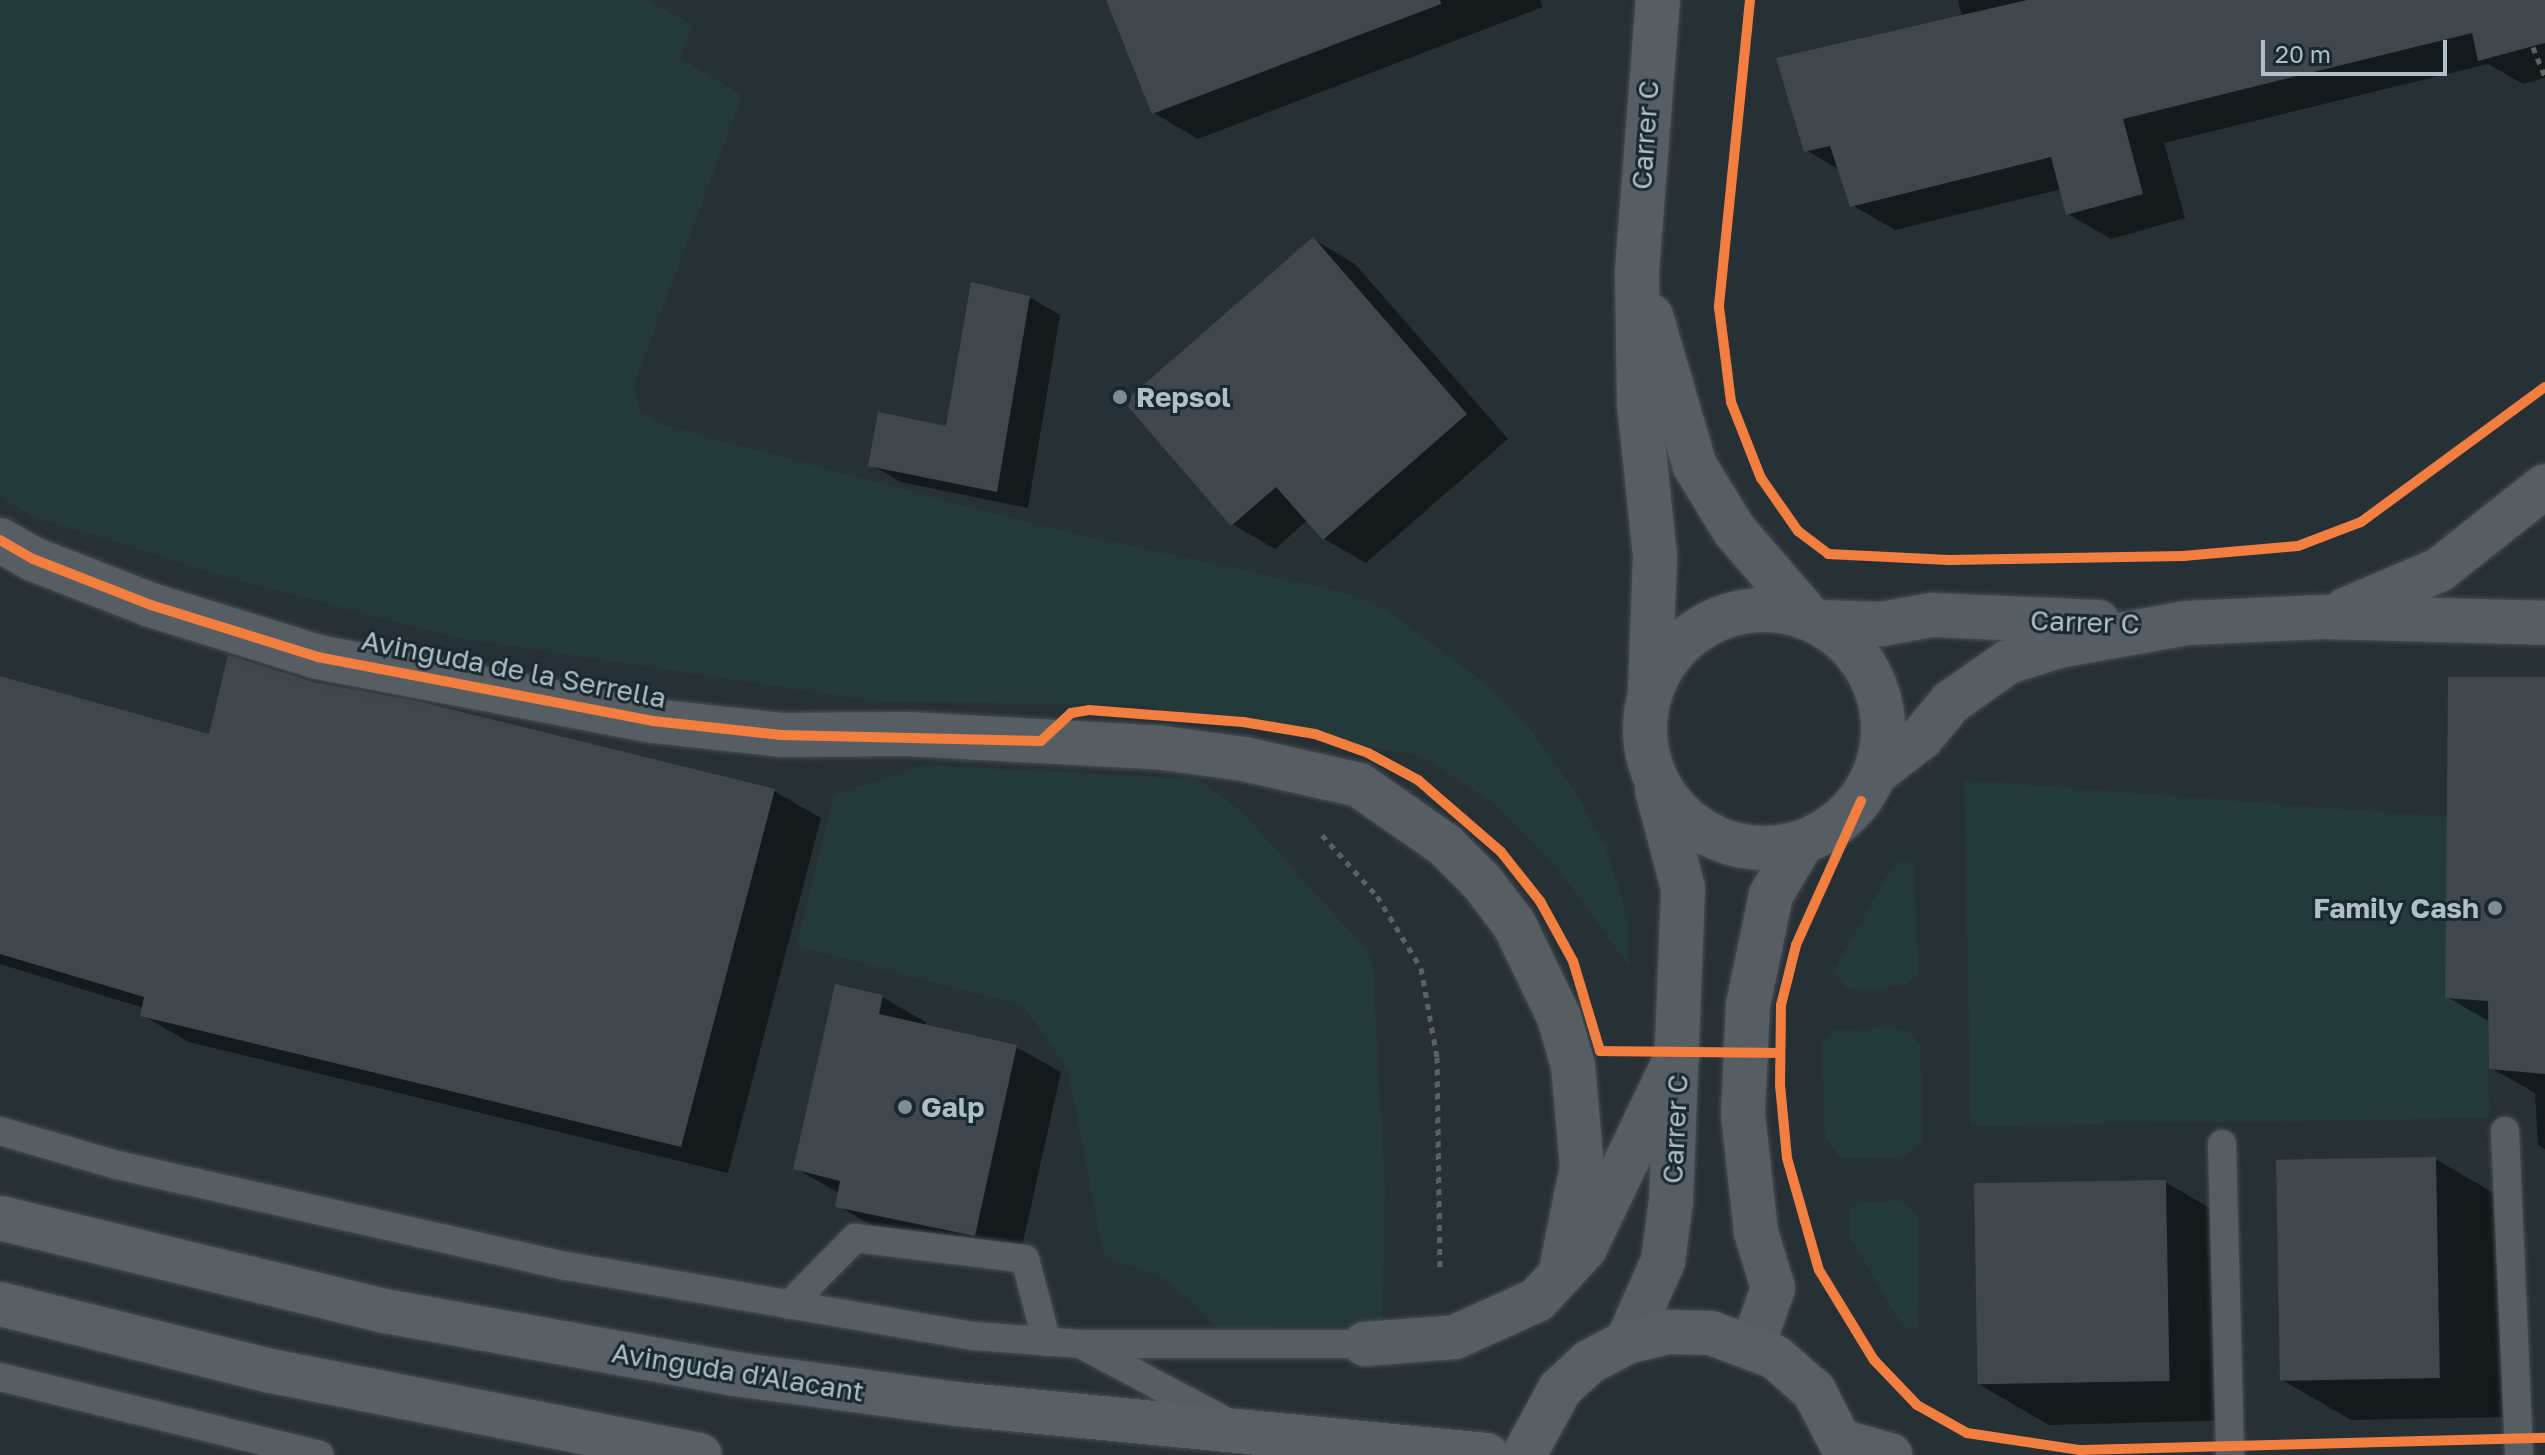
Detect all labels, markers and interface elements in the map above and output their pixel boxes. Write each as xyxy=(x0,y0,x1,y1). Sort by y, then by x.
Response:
scale bar xyxy=(2265,24,2451,74)
text: 20 m xyxy=(2275,39,2331,68)
street label: Carrer C xyxy=(1624,79,1666,191)
place label: Repsol xyxy=(1136,380,1231,414)
marker: Repsol xyxy=(1111,388,1129,406)
street label: Carrer C xyxy=(2030,603,2140,641)
street label: Avinguda de la Serrella xyxy=(359,623,669,715)
place label: Family Cash xyxy=(2313,891,2479,925)
marker: Family Cash xyxy=(2486,899,2504,917)
street label: Carrer C xyxy=(1655,1073,1695,1185)
place label: Galp xyxy=(921,1090,984,1124)
marker: Galp xyxy=(896,1098,914,1116)
street label: Avinguda d'Alacant xyxy=(609,1335,867,1409)

